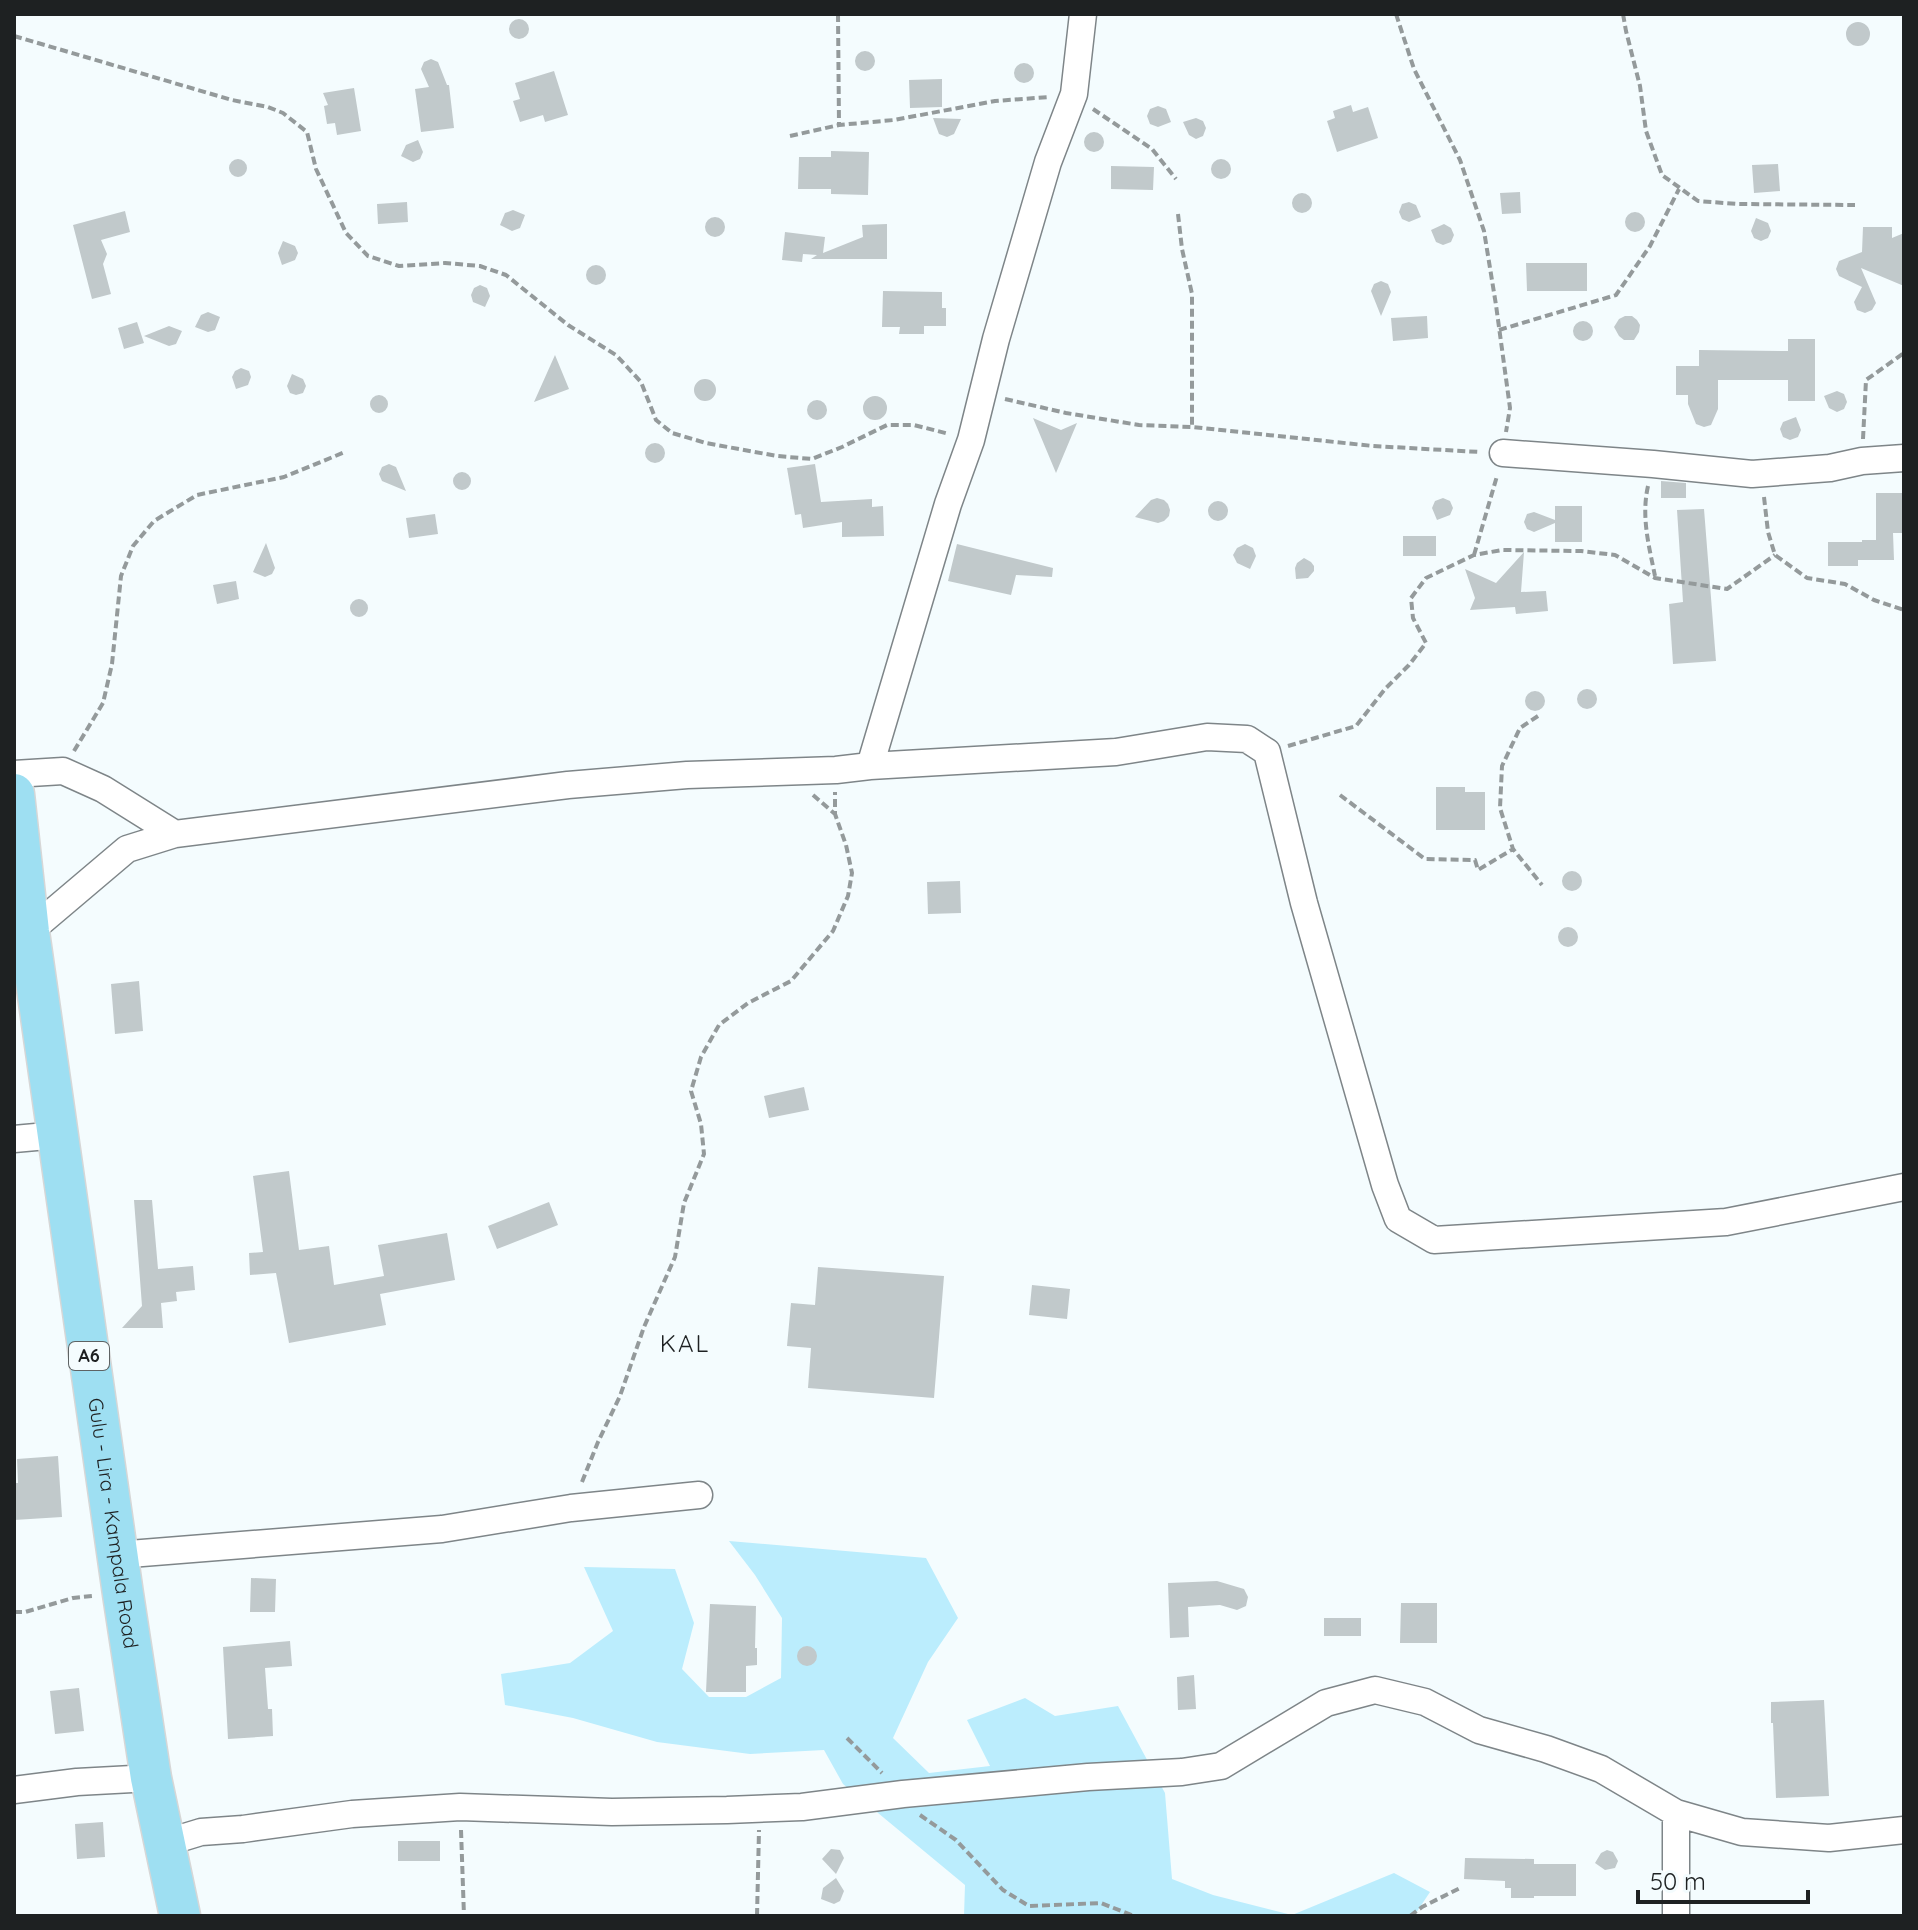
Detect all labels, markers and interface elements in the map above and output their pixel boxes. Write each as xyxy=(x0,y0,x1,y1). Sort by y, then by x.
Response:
district label: KAL xyxy=(660,1328,710,1358)
road number: A6 xyxy=(69,1342,109,1370)
street label: Gulu - Lira - Kampala Road xyxy=(83,1396,144,1650)
scale bar xyxy=(1638,1854,1808,1904)
text: 50 m xyxy=(1650,1866,1706,1896)

